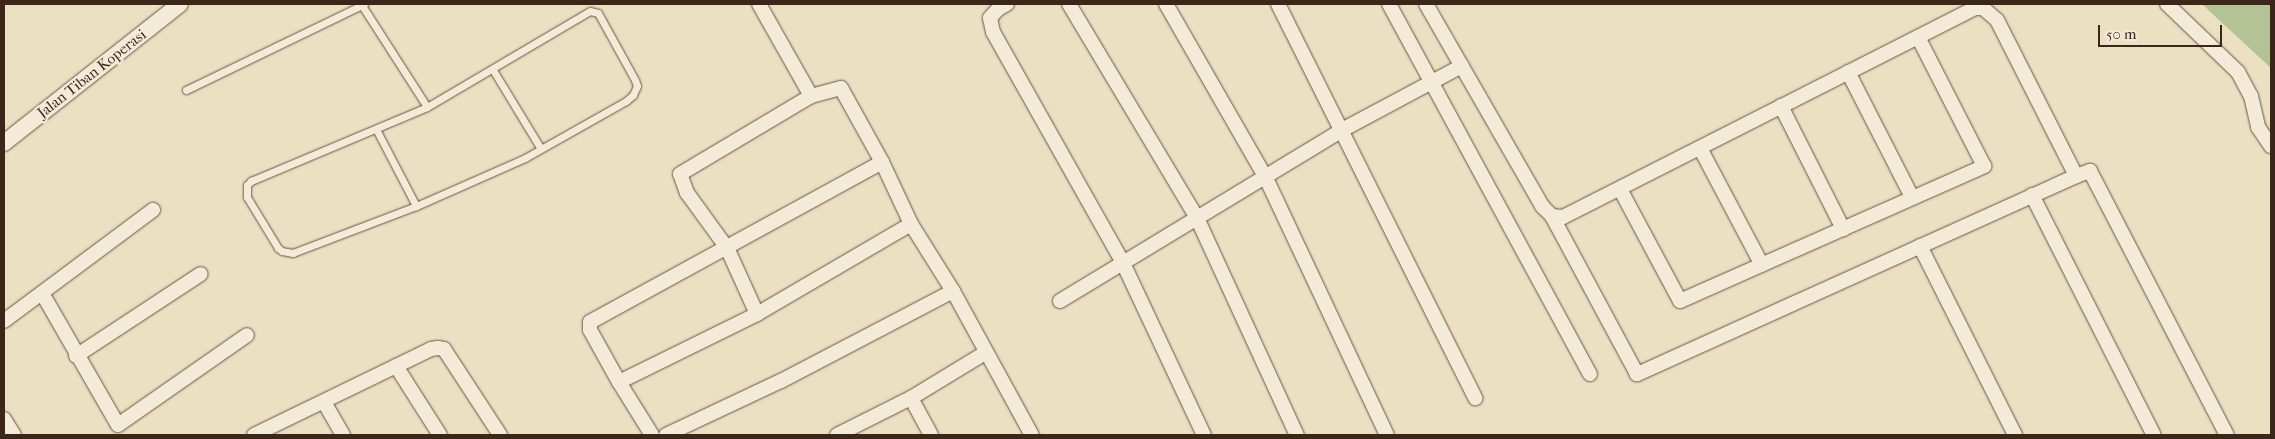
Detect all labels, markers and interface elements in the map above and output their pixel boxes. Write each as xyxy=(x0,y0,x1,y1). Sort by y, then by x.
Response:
scale bar xyxy=(2100,15,2224,47)
text: 50 m xyxy=(2106,25,2136,43)
street label: Jalan Tiban Koperasi xyxy=(34,26,150,122)

